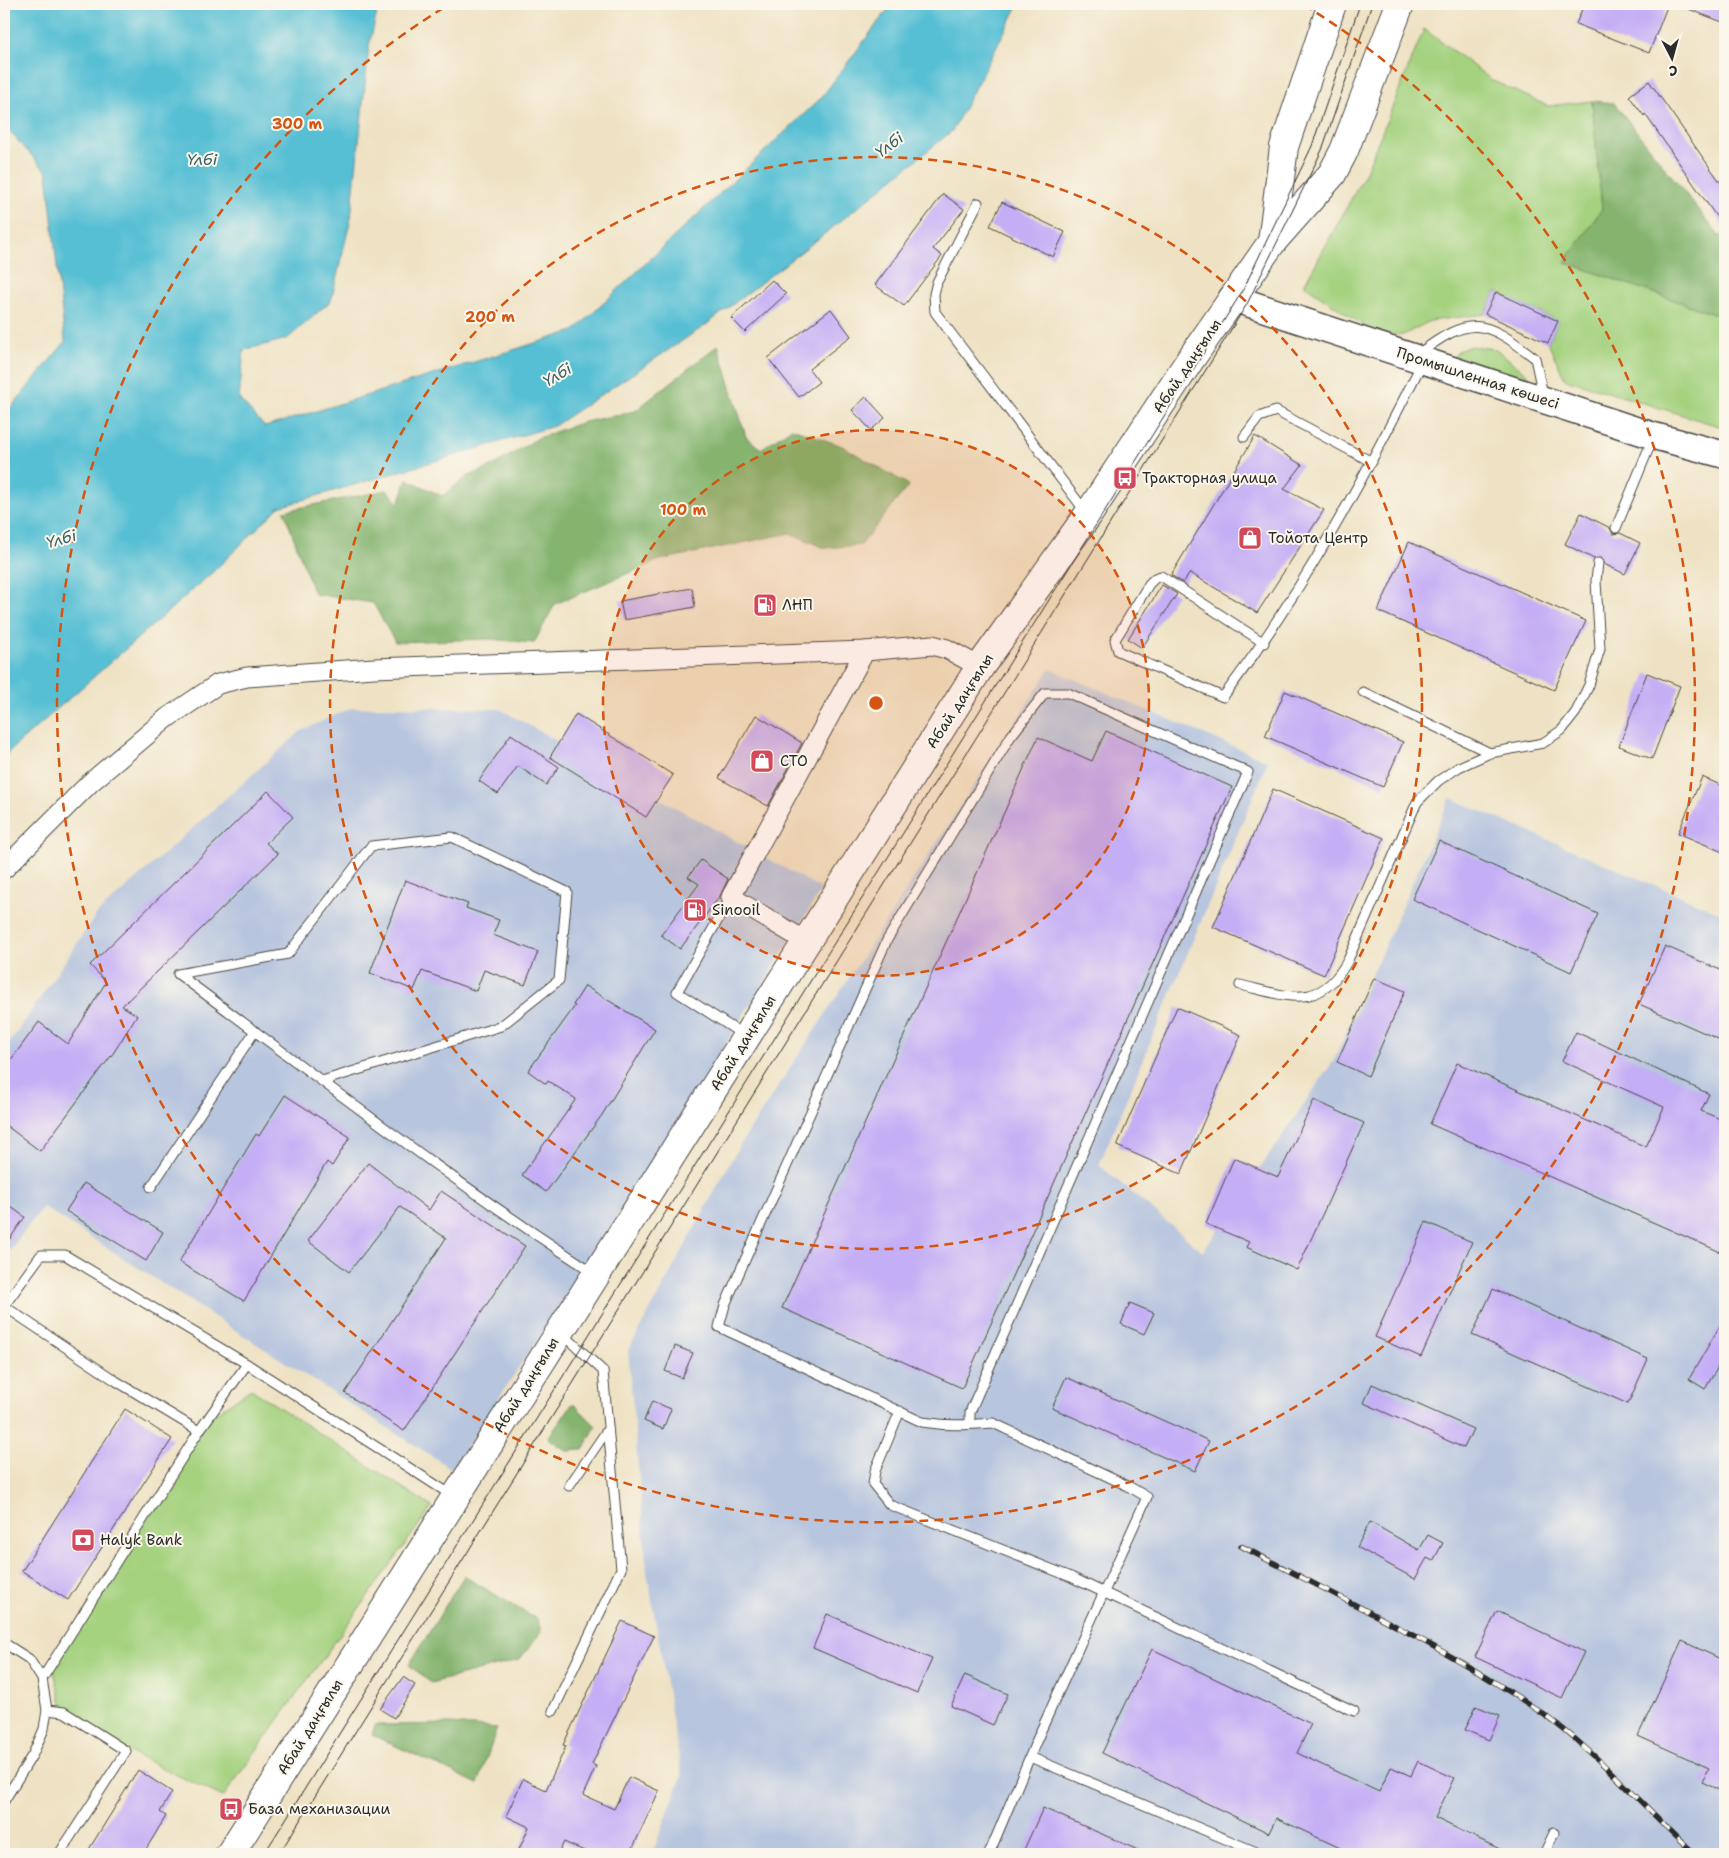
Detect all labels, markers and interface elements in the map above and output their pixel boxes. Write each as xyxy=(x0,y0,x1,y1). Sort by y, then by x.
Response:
north arrow xyxy=(1646,32,1696,82)
text: С xyxy=(1668,62,1679,80)
text: 300 m xyxy=(272,114,322,134)
water label: Үлбі xyxy=(870,127,908,163)
water label: Үлбі xyxy=(187,149,218,170)
text: 200 m xyxy=(465,307,515,327)
street label: Абай даңғылы xyxy=(1148,315,1226,417)
street label: Промышленная көшесі xyxy=(1394,342,1562,414)
water label: Үлбі xyxy=(538,358,576,392)
bus stop icon: Тракторная улица xyxy=(1112,465,1138,491)
place label: Тракторная улица xyxy=(1142,468,1278,488)
text: 100 m xyxy=(660,500,706,520)
water label: Үлбі xyxy=(43,525,79,553)
shop icon: Тойота Центр xyxy=(1237,525,1263,551)
place label: Тойота Центр xyxy=(1268,528,1368,548)
fuel station icon: ЛНП xyxy=(752,592,778,618)
place label: ЛНП xyxy=(782,595,813,615)
street label: Абай даңғылы xyxy=(922,650,998,752)
centre of rings xyxy=(867,694,885,712)
shop icon: СТО xyxy=(749,748,775,774)
place label: СТО xyxy=(780,751,808,771)
fuel station icon: Sinooil xyxy=(682,897,708,923)
place label: Sinooil xyxy=(712,900,761,920)
street label: Абай даңғылы xyxy=(705,991,781,1095)
street label: Абай даңғылы xyxy=(488,1333,564,1437)
bank icon: Halyk Bank xyxy=(70,1527,96,1553)
place label: Halyk Bank xyxy=(100,1530,182,1550)
street label: Абай даңғылы xyxy=(272,1675,348,1779)
bus stop icon: База механизации xyxy=(218,1796,244,1822)
place label: База механизации xyxy=(248,1799,390,1819)

